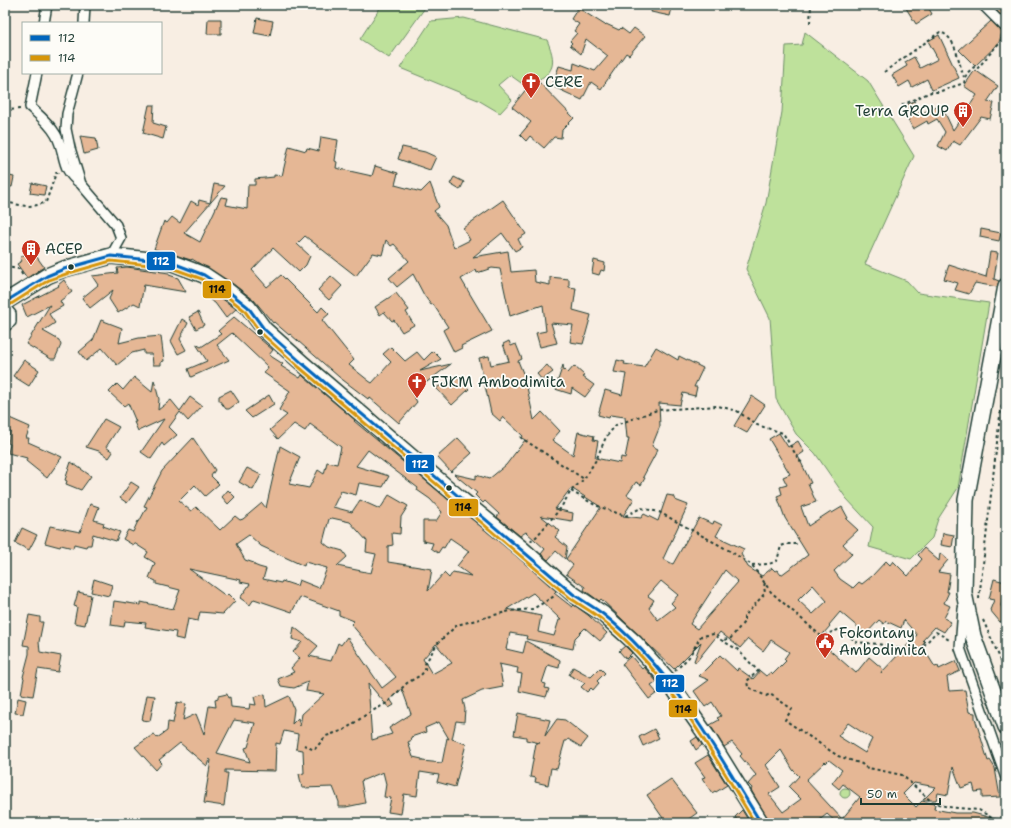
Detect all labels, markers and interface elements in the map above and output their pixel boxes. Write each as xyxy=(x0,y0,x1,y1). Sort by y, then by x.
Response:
legend xyxy=(22,22,162,74)
text: 112 xyxy=(58,30,75,46)
text: 114 xyxy=(58,50,75,66)
church icon: CERE xyxy=(520,71,542,99)
place label: CERE xyxy=(545,72,583,92)
building icon: Terra GROUP xyxy=(952,100,974,128)
place label: Terra GROUP xyxy=(855,101,949,121)
building icon: ACEP xyxy=(20,238,42,266)
place label: ACEP xyxy=(45,239,83,259)
line badge: 112 xyxy=(146,251,176,271)
text: 112 xyxy=(152,254,170,269)
unlabelled marker xyxy=(66,262,76,272)
line badge: 114 xyxy=(202,280,232,299)
text: 114 xyxy=(208,282,226,297)
unlabelled marker xyxy=(255,327,265,337)
church icon: FJKM Ambodimita xyxy=(406,371,428,399)
place label: FJKM Ambodimita xyxy=(431,372,566,392)
line badge: 112 xyxy=(405,454,435,473)
text: 112 xyxy=(411,457,429,472)
unlabelled marker xyxy=(444,483,454,493)
line badge: 114 xyxy=(448,498,479,517)
text: 114 xyxy=(454,500,472,515)
place label: Fokontany Ambodimita xyxy=(839,623,927,660)
public building icon: Fokontany Ambodimita xyxy=(814,631,836,659)
line badge: 112 xyxy=(655,674,685,693)
text: 112 xyxy=(661,676,679,691)
line badge: 114 xyxy=(668,699,698,718)
text: 114 xyxy=(674,702,692,717)
scale bar xyxy=(861,780,940,806)
text: 50 m xyxy=(867,786,897,802)

